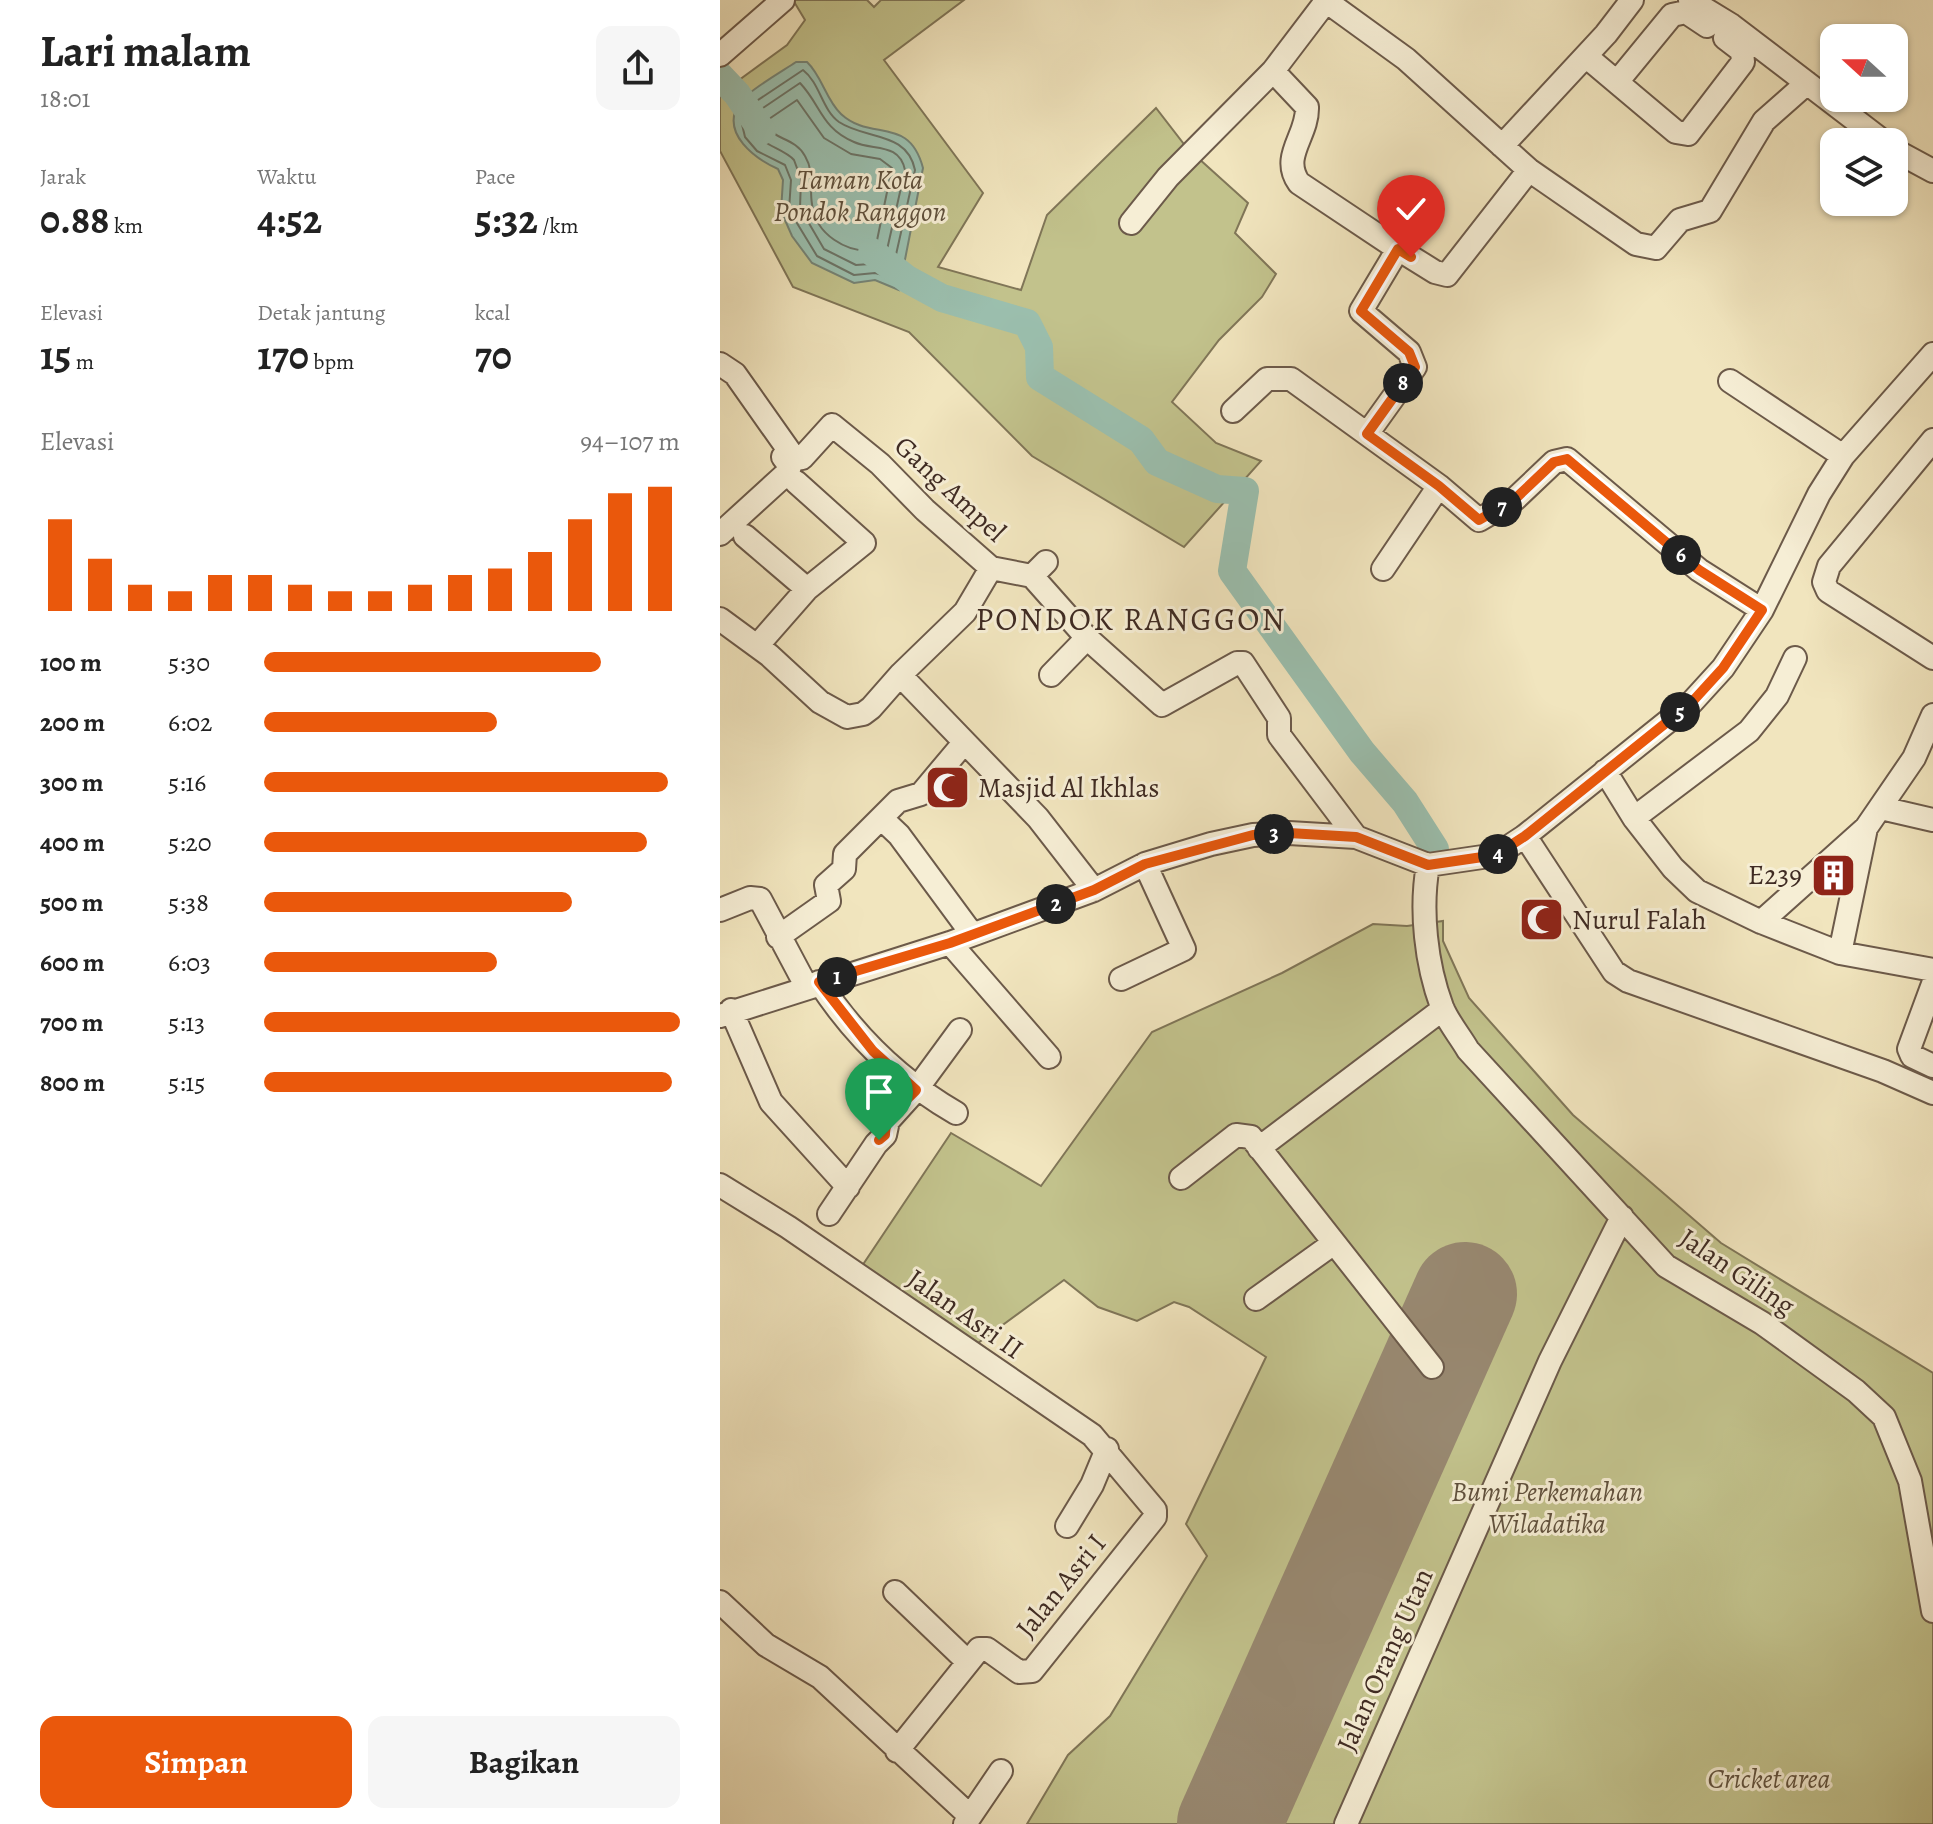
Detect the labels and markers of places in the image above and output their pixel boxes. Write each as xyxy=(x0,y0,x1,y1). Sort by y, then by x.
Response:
pin xyxy=(1377,175,1445,257)
pin: 8 xyxy=(1383,363,1423,403)
pin: 7 xyxy=(1482,487,1522,527)
pin: 6 xyxy=(1661,535,1701,575)
pin: 5 xyxy=(1660,692,1700,732)
mosque icon: Masjid Al Ikhlas xyxy=(923,764,971,812)
place label: Masjid Al Ikhlas xyxy=(978,769,1160,807)
pin: 3 xyxy=(1254,814,1294,854)
pin: 4 xyxy=(1478,834,1518,874)
building icon: E239 xyxy=(1809,851,1857,899)
place label: E239 xyxy=(1748,856,1802,894)
pin: 2 xyxy=(1036,884,1076,924)
mosque icon: Nurul Falah xyxy=(1517,896,1565,944)
place label: Nurul Falah xyxy=(1572,901,1707,939)
pin: 1 xyxy=(817,957,857,997)
pin xyxy=(845,1058,913,1140)

